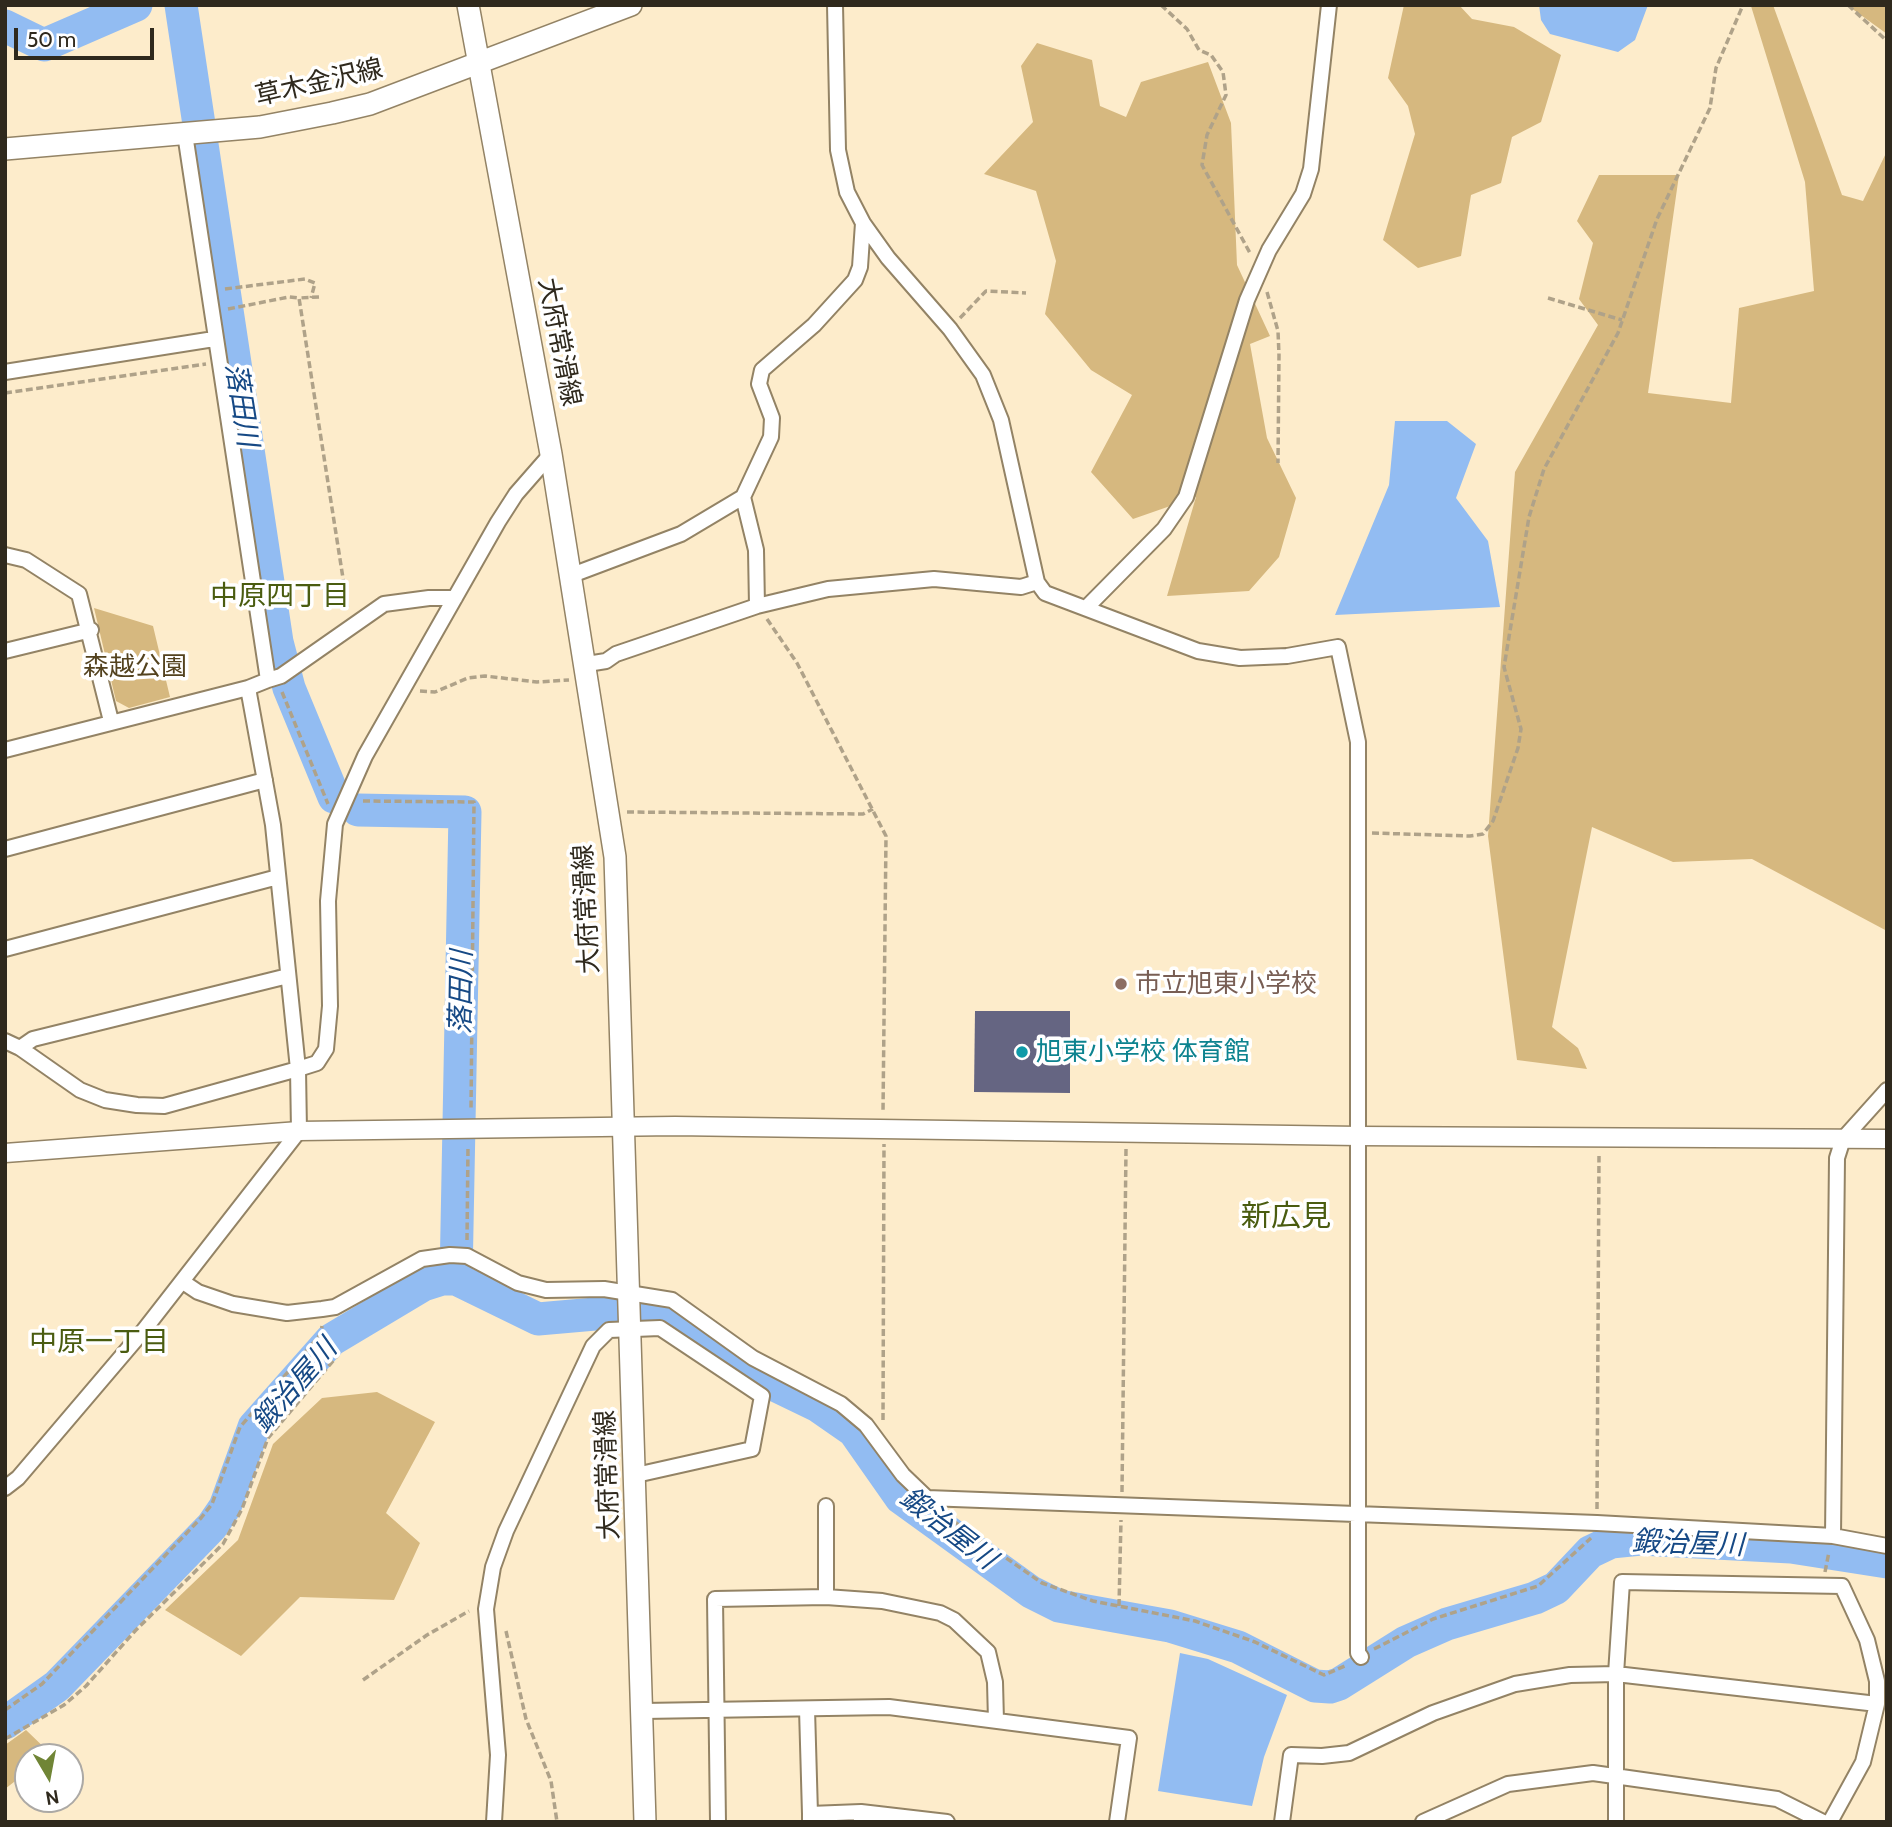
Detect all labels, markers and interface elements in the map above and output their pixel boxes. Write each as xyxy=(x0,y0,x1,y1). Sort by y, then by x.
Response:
scale bar xyxy=(18,14,158,58)
text: 50 m xyxy=(27,27,76,52)
street label: 草木金沢線 xyxy=(252,53,386,113)
street label: 大府常滑線 xyxy=(531,275,587,409)
water label: 落田川 xyxy=(218,361,264,449)
district label: 中原四丁目 xyxy=(210,580,350,614)
park label: 森越公園 xyxy=(83,651,187,683)
street label: 大府常滑線 xyxy=(568,843,606,975)
water label: 落田川 xyxy=(444,950,480,1034)
place label: 市立旭東小学校 xyxy=(1135,968,1317,1000)
marker: 市立旭東小学校 xyxy=(1113,976,1129,992)
place label: 旭東小学校 体育館 xyxy=(1036,1036,1250,1068)
marker: 旭東小学校 体育館 xyxy=(1014,1044,1030,1060)
district label: 新広見 xyxy=(1241,1199,1331,1235)
district label: 中原一丁目 xyxy=(29,1326,169,1360)
water label: 鍛治屋川 xyxy=(246,1333,344,1439)
street label: 大府常滑線 xyxy=(590,1409,626,1541)
water label: 鍛治屋川 xyxy=(894,1481,1002,1577)
water label: 鍛治屋川 xyxy=(1631,1525,1745,1563)
north arrow xyxy=(14,1743,84,1813)
text: N xyxy=(44,1785,61,1810)

